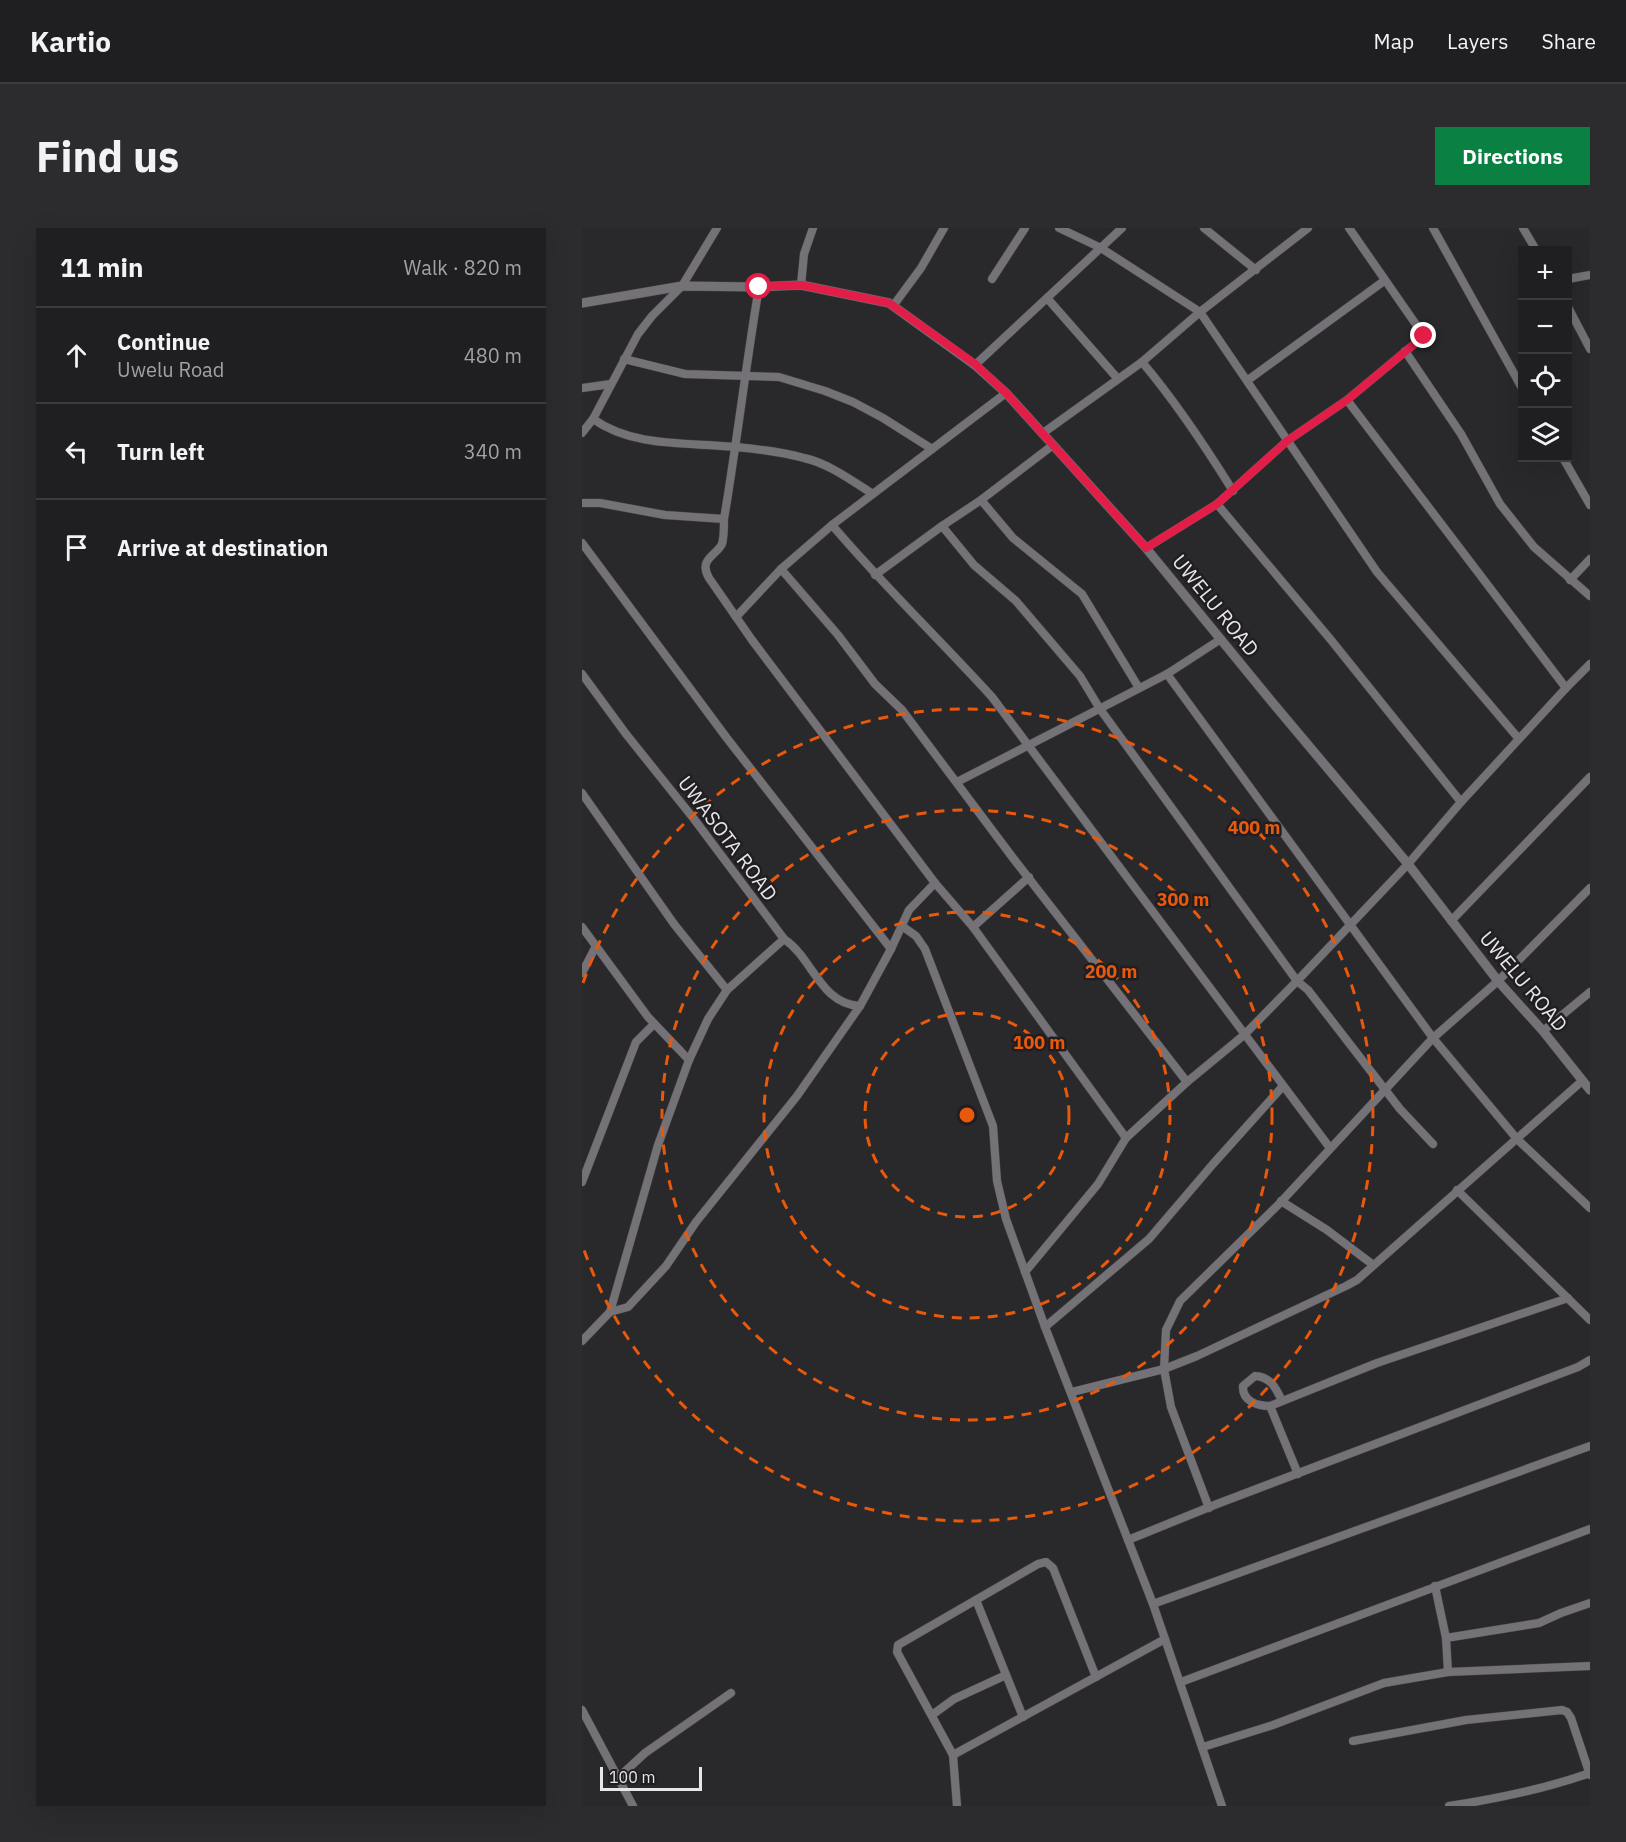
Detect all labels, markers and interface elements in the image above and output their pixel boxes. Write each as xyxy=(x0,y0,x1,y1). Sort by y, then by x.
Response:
text: Kartio xyxy=(30,23,111,60)
text: Map xyxy=(1374,27,1414,55)
text: Layers xyxy=(1447,27,1509,55)
text: Share xyxy=(1542,27,1596,55)
button: Directions xyxy=(1435,127,1590,185)
text: Find us xyxy=(36,129,179,184)
map controls xyxy=(1518,246,1572,462)
button: + xyxy=(1518,246,1572,300)
text: 11 min xyxy=(60,250,144,284)
text: Walk · 820 m xyxy=(404,254,522,281)
route start xyxy=(745,273,771,299)
button: − xyxy=(1518,300,1572,354)
route end xyxy=(1410,322,1436,348)
text: Continue xyxy=(117,327,210,356)
icon: ahead xyxy=(60,339,93,372)
text: 480 m xyxy=(464,342,522,369)
button: locate xyxy=(1518,354,1572,408)
text: Uwelu Road xyxy=(117,356,224,383)
button: layers xyxy=(1518,408,1572,462)
icon: left xyxy=(60,435,93,468)
text: Turn left xyxy=(117,437,205,466)
text: 340 m xyxy=(464,438,522,465)
icon: arrive xyxy=(60,531,93,564)
text: Arrive at destination xyxy=(117,533,328,562)
street label: UWELU ROAD xyxy=(1167,549,1265,661)
street label: UWASOTA ROAD xyxy=(672,770,784,906)
text: 400 m xyxy=(1228,816,1280,839)
text: 300 m xyxy=(1157,888,1209,911)
street label: UWELU ROAD xyxy=(1474,925,1574,1037)
text: 200 m xyxy=(1085,960,1137,983)
text: 100 m xyxy=(1013,1031,1065,1054)
centre of rings xyxy=(957,1105,977,1125)
scale bar xyxy=(600,1764,702,1792)
text: 100 m xyxy=(609,1767,656,1787)

